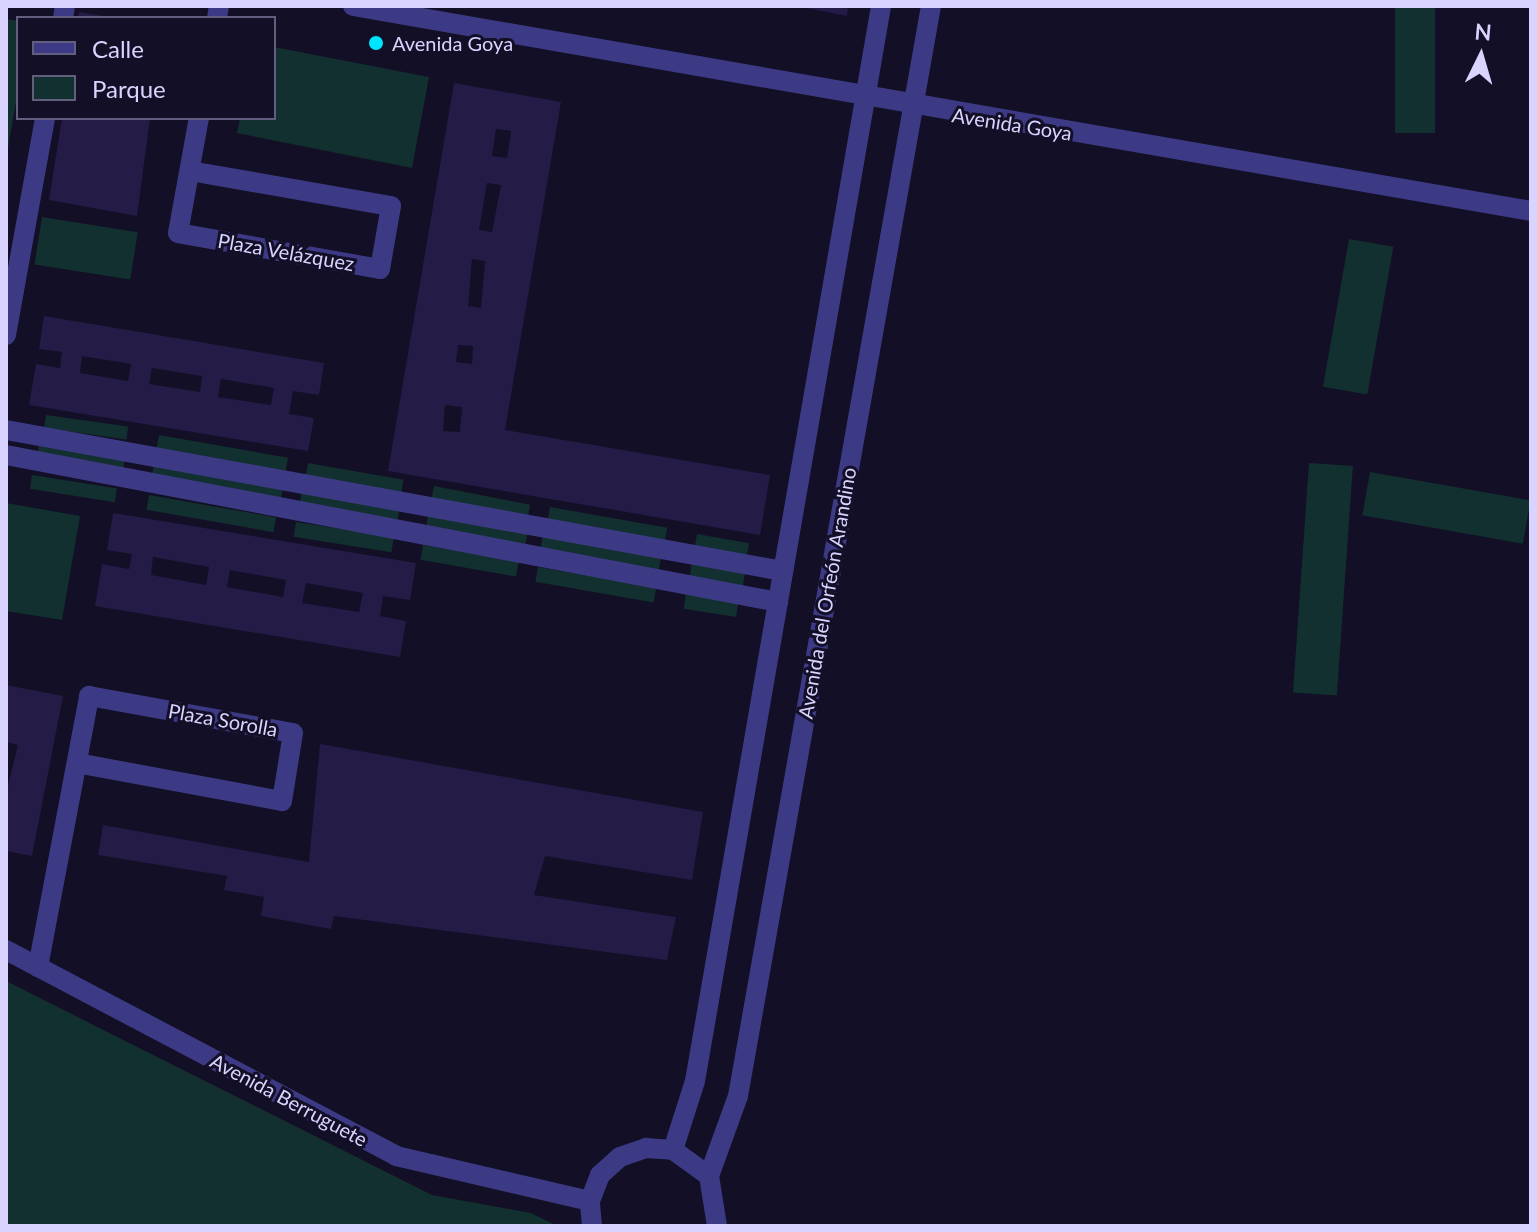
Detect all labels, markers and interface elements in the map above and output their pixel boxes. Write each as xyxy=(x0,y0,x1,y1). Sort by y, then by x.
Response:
legend xyxy=(16,16,276,120)
north arrow xyxy=(1441,16,1521,96)
text: N xyxy=(1474,17,1493,46)
place label: Avenida Goya xyxy=(392,31,513,55)
text: Calle xyxy=(92,34,144,63)
marker: Avenida Goya xyxy=(367,34,385,52)
text: Parque xyxy=(92,74,166,103)
street label: Avenida Goya xyxy=(950,103,1074,145)
street label: Plaza Velázquez xyxy=(216,228,356,276)
street label: Avenida del Orfeón Arandino xyxy=(793,465,861,721)
street label: Plaza Sorolla xyxy=(167,699,279,741)
street label: Avenida Berruguete xyxy=(206,1048,372,1152)

